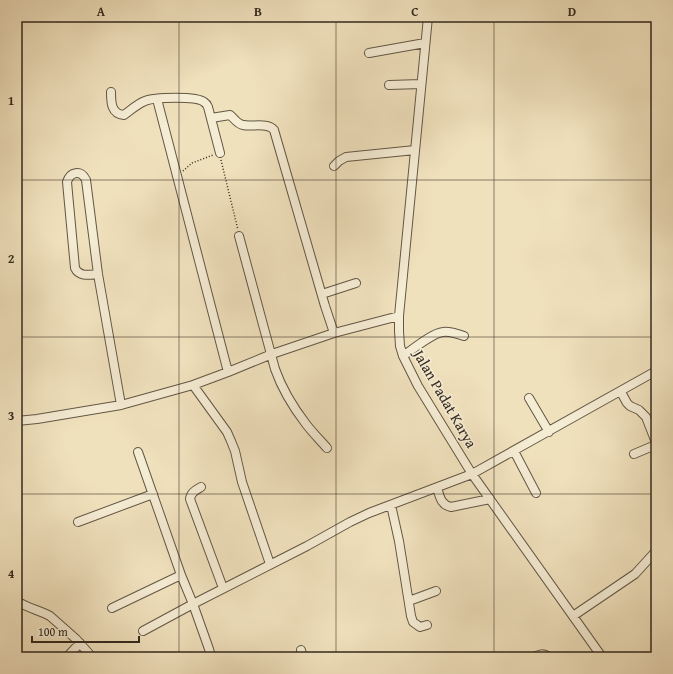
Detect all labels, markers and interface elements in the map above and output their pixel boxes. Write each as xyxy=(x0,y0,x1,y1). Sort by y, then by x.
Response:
text: A xyxy=(97,2,106,21)
text: B xyxy=(254,2,262,21)
text: C xyxy=(411,2,419,21)
text: D xyxy=(568,2,576,21)
text: 1 xyxy=(8,91,14,110)
text: 2 xyxy=(8,249,15,268)
street label: Jalan Padat Karya xyxy=(408,344,482,452)
text: 3 xyxy=(8,406,14,425)
text: 4 xyxy=(8,564,15,583)
scale bar xyxy=(32,618,139,644)
text: 100 m xyxy=(38,623,68,640)

